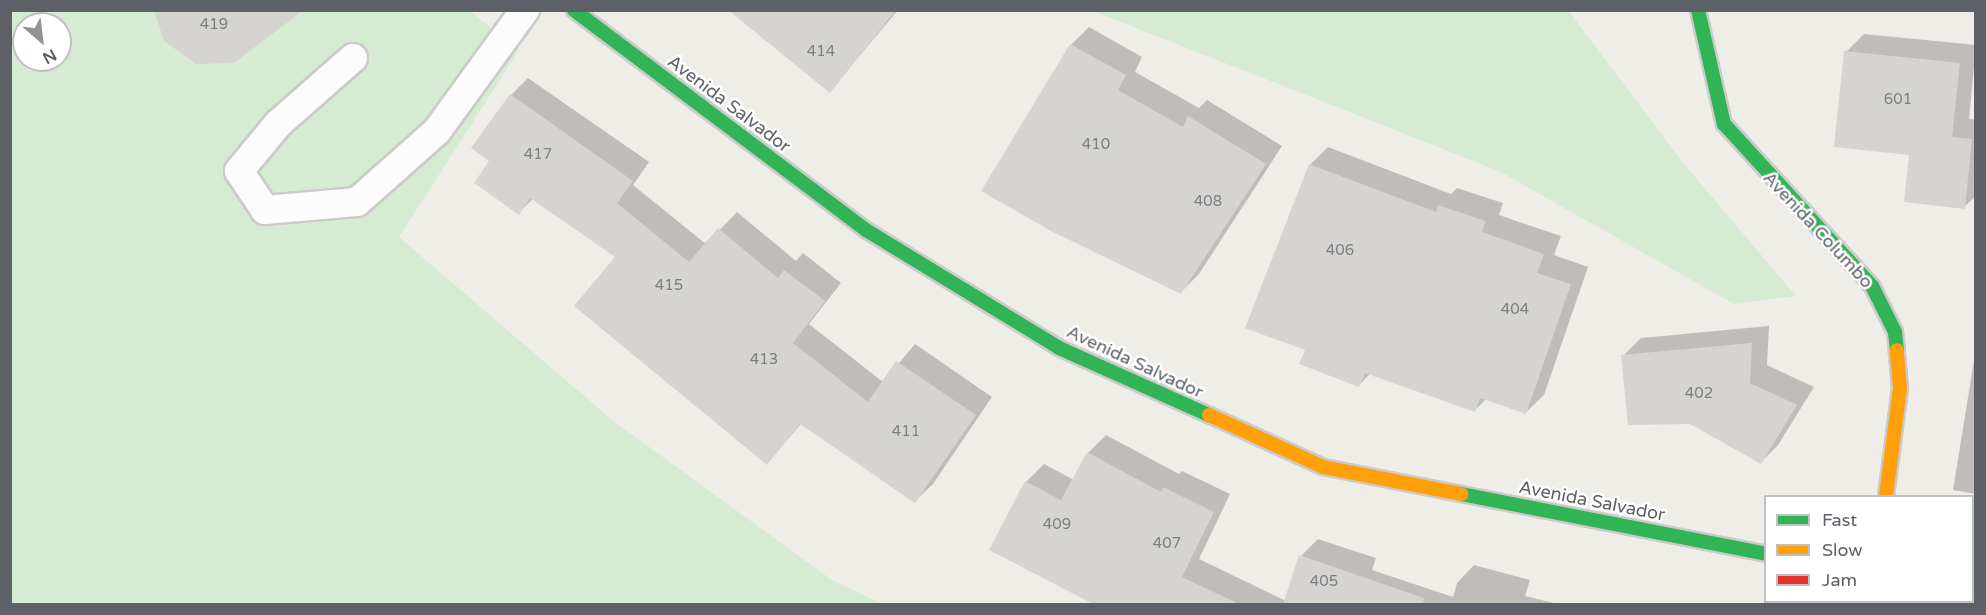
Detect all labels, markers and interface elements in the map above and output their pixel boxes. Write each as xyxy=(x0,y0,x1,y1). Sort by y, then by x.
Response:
north arrow xyxy=(12,12,72,72)
house number: 419 xyxy=(200,16,228,34)
house number: 414 xyxy=(807,43,835,61)
text: N xyxy=(39,44,60,68)
street label: Avenida Salvador xyxy=(663,51,795,157)
house number: 601 xyxy=(1884,91,1912,109)
house number: 410 xyxy=(1082,136,1110,154)
house number: 417 xyxy=(524,146,552,164)
street label: Avenida Columbo xyxy=(1758,167,1878,293)
house number: 408 xyxy=(1194,193,1222,211)
house number: 406 xyxy=(1326,242,1354,260)
house number: 415 xyxy=(655,277,683,295)
house number: 404 xyxy=(1501,301,1529,319)
street label: Avenida Salvador xyxy=(1063,321,1207,403)
house number: 413 xyxy=(750,351,778,369)
house number: 402 xyxy=(1685,385,1713,403)
house number: 411 xyxy=(892,423,920,441)
street label: Avenida Salvador xyxy=(1517,476,1667,526)
legend xyxy=(1764,495,1974,603)
text: Fast xyxy=(1822,509,1857,531)
house number: 409 xyxy=(1043,516,1071,534)
house number: 407 xyxy=(1153,535,1181,553)
text: Slow xyxy=(1822,539,1863,561)
text: Jam xyxy=(1822,569,1857,591)
house number: 405 xyxy=(1310,573,1338,591)

